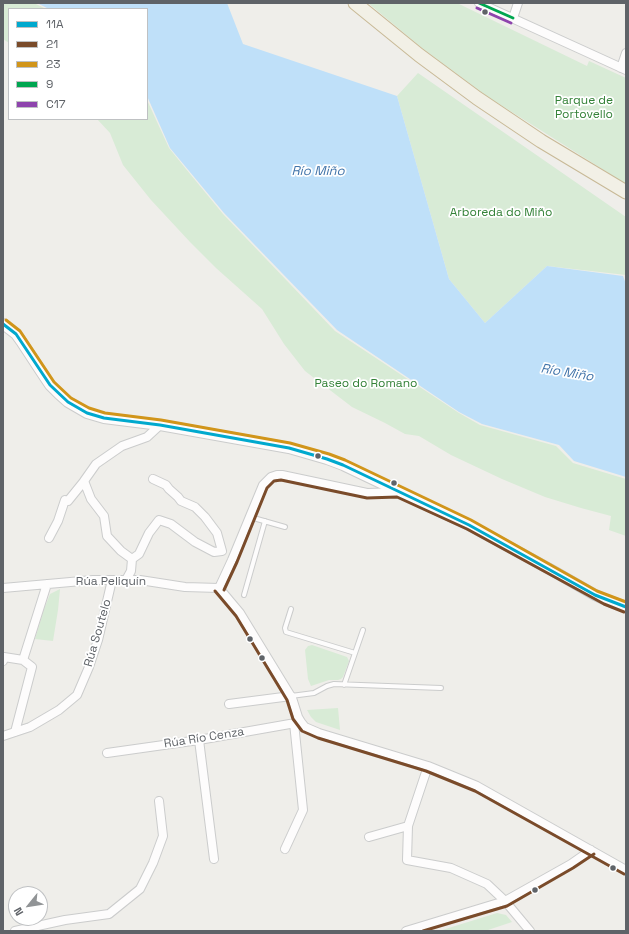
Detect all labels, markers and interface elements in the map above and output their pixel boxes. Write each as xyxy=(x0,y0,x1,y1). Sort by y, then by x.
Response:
unlabelled marker xyxy=(480,7,490,17)
legend xyxy=(8,8,148,120)
text: 11A xyxy=(46,16,64,32)
text: 21 xyxy=(46,36,58,52)
text: 23 xyxy=(46,56,60,72)
text: 9 xyxy=(46,76,53,92)
park label: Parque de Portovello xyxy=(555,94,613,122)
text: C17 xyxy=(46,96,66,112)
water label: Río Miño xyxy=(291,163,345,179)
park label: Arboreda do Miño xyxy=(450,206,552,220)
water label: Río Miño xyxy=(540,361,594,385)
park label: Paseo do Romano xyxy=(314,377,418,391)
unlabelled marker xyxy=(313,451,323,461)
unlabelled marker xyxy=(389,478,399,488)
street label: Rúa Peliquín xyxy=(76,575,146,589)
street label: Rúa Soutelo xyxy=(81,597,115,669)
unlabelled marker xyxy=(245,634,255,644)
unlabelled marker xyxy=(257,653,267,663)
street label: Rúa Río Cenza xyxy=(163,725,245,751)
unlabelled marker xyxy=(608,863,618,873)
unlabelled marker xyxy=(530,885,540,895)
north arrow xyxy=(8,886,48,926)
text: N xyxy=(11,905,26,918)

